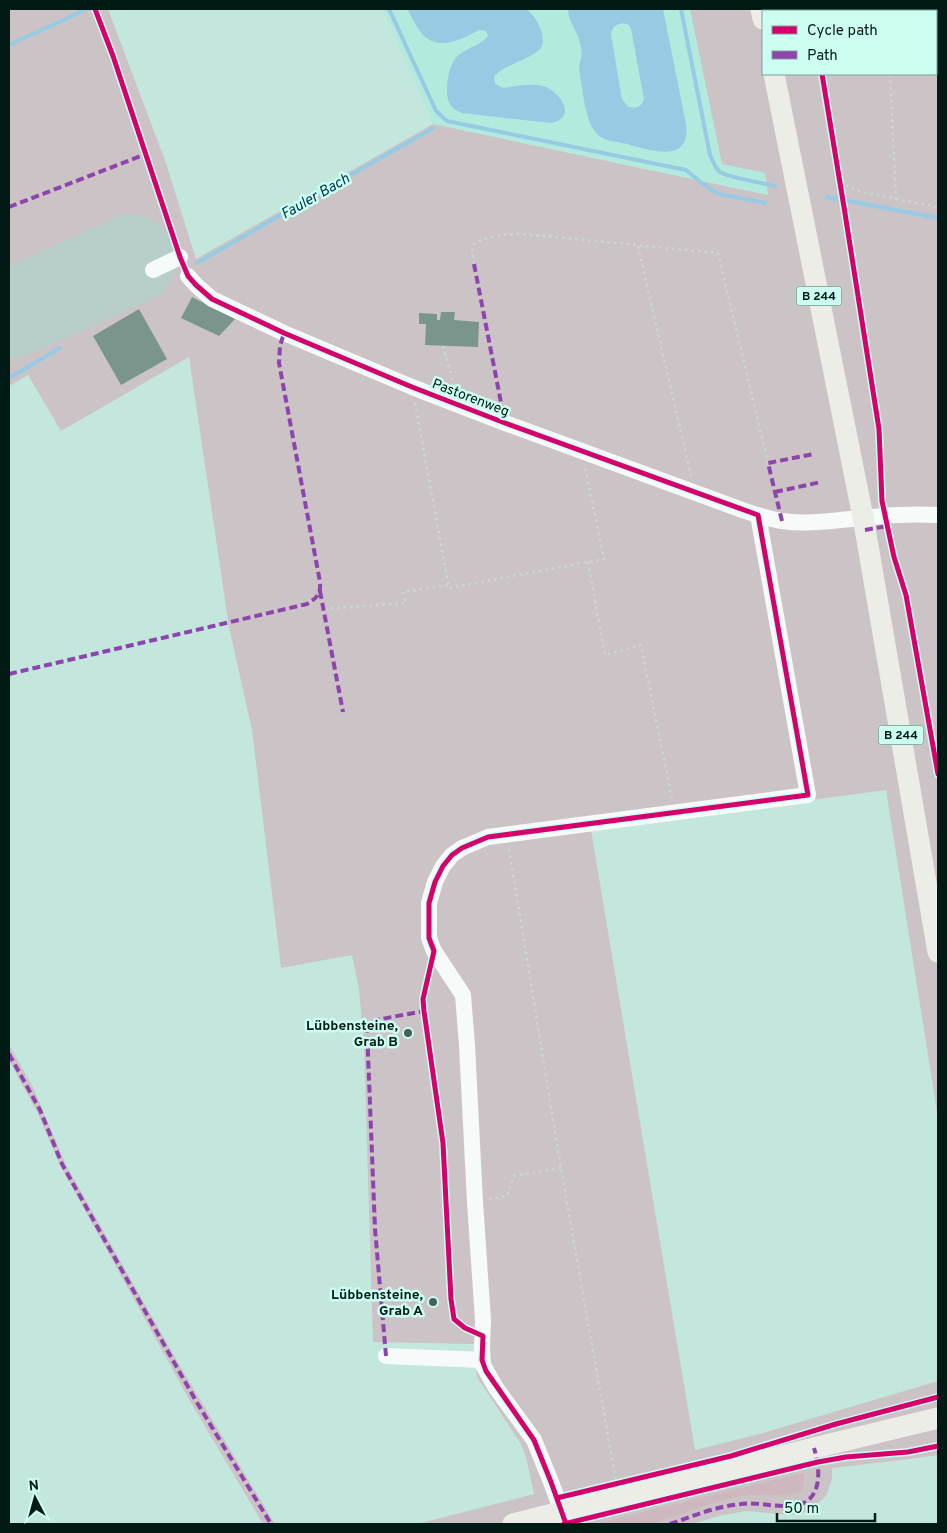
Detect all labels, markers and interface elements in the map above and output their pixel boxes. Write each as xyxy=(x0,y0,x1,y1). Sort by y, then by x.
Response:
legend xyxy=(762,10,937,75)
text: Cycle path xyxy=(807,22,878,41)
text: Path xyxy=(807,47,838,66)
water label: Fauler Bach xyxy=(278,170,353,225)
road number: B 244 xyxy=(796,286,842,306)
street label: Pastorenweg xyxy=(429,376,511,421)
road number: B 244 xyxy=(878,726,924,744)
place label: Lübbensteine, Grab B xyxy=(306,1018,398,1051)
marker: Lübbensteine, Grab B xyxy=(402,1027,414,1039)
place label: Lübbensteine, Grab A xyxy=(331,1287,423,1320)
marker: Lübbensteine, Grab A xyxy=(427,1296,439,1308)
north arrow xyxy=(10,1473,60,1523)
text: N xyxy=(28,1478,40,1496)
scale bar xyxy=(777,1490,874,1522)
text: 50 m xyxy=(784,1500,819,1519)

